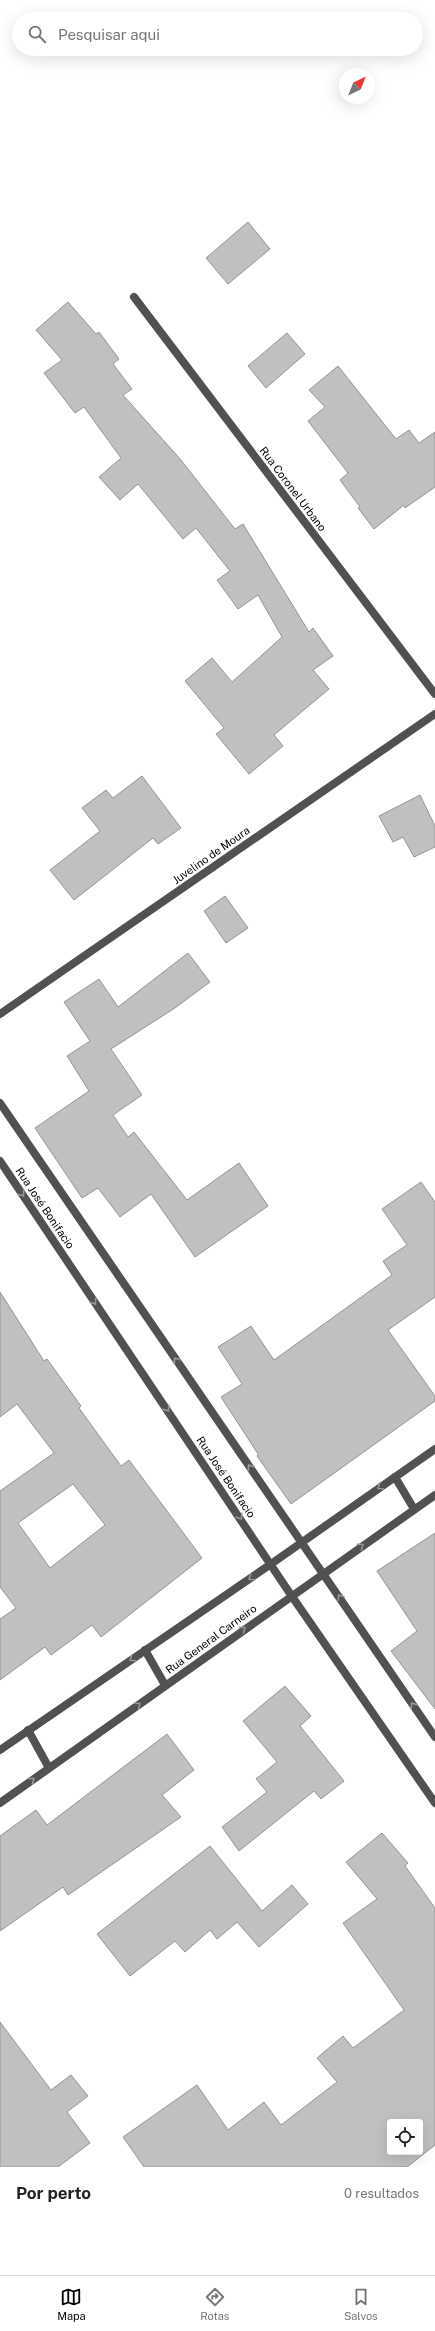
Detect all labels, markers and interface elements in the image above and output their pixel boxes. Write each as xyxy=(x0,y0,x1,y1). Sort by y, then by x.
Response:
search box xyxy=(12,12,423,56)
icon: search xyxy=(26,23,48,45)
text: Pesquisar aqui xyxy=(58,26,160,43)
north arrow xyxy=(339,68,375,104)
street label: Rua Coronel Urbano xyxy=(257,444,329,534)
street label: Juvelino de Moura xyxy=(170,824,252,886)
street label: Rua José Bonifacio xyxy=(13,1165,77,1251)
one-way arrow xyxy=(17,1190,25,1197)
one-way arrow xyxy=(89,1297,96,1304)
one-way arrow xyxy=(173,1357,181,1364)
one-way arrow xyxy=(162,1405,169,1412)
street label: Rua José Bonifacio xyxy=(194,1434,258,1520)
one-way arrow xyxy=(248,1465,255,1472)
one-way arrow xyxy=(377,1482,384,1490)
one-way arrow xyxy=(235,1513,242,1520)
one-way arrow xyxy=(357,1543,364,1551)
one-way arrow xyxy=(248,1573,255,1581)
one-way arrow xyxy=(337,1594,345,1601)
street label: Rua General Carneiro xyxy=(163,1602,259,1676)
one-way arrow xyxy=(239,1627,246,1634)
one-way arrow xyxy=(129,1654,136,1662)
one-way arrow xyxy=(411,1702,418,1709)
one-way arrow xyxy=(133,1703,140,1710)
one-way arrow xyxy=(27,1778,34,1785)
map controls xyxy=(387,2119,423,2155)
button: locate xyxy=(387,2119,423,2155)
text: Por perto xyxy=(16,2183,91,2203)
text: 0 resultados xyxy=(344,2186,419,2201)
tab: Mapa xyxy=(57,2286,86,2322)
tab: Rotas xyxy=(200,2286,229,2322)
tab: Salvos xyxy=(344,2286,378,2322)

